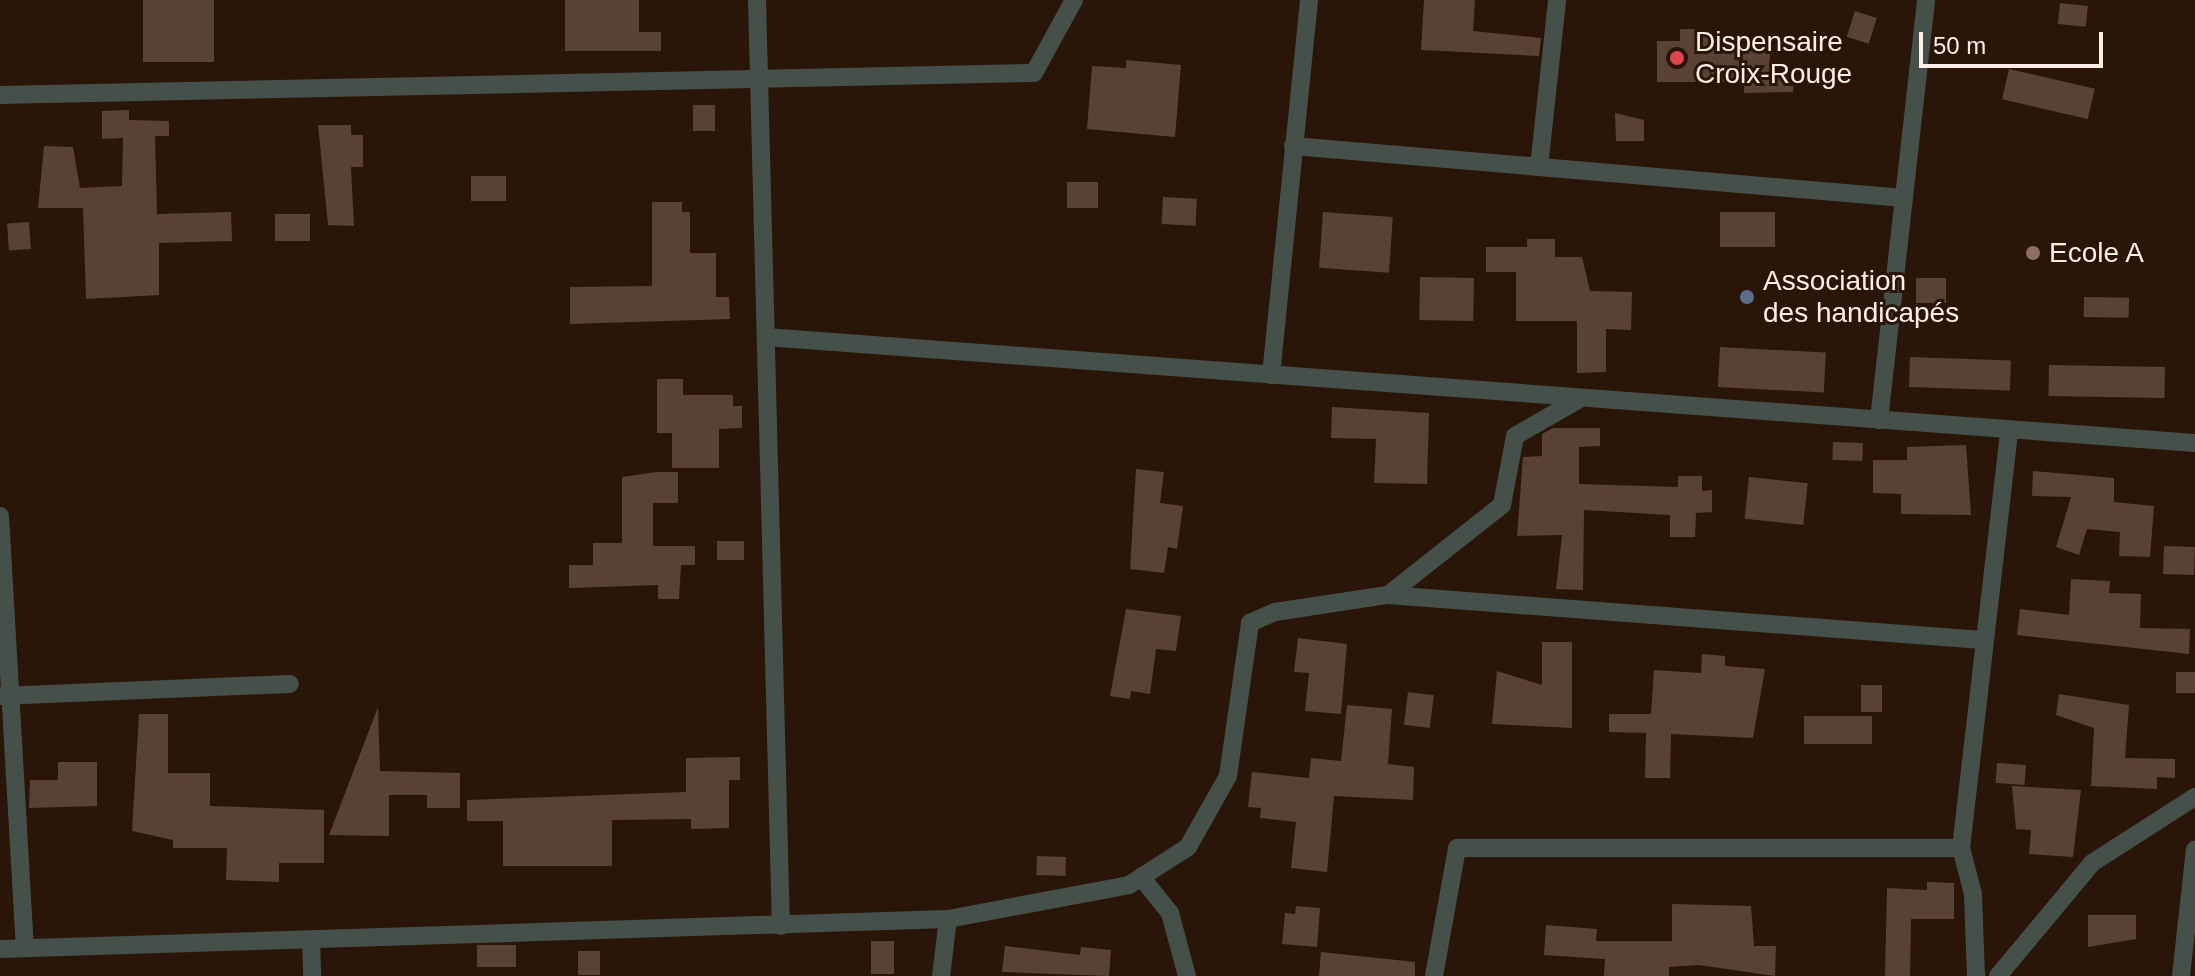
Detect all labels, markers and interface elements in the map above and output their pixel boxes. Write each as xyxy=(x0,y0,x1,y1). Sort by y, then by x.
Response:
scale bar xyxy=(1923,16,2107,66)
place label: Dispensaire Croix-Rouge xyxy=(1695,25,1852,91)
text: 50 m xyxy=(1933,32,1986,59)
marker: Dispensaire Croix-Rouge xyxy=(1666,47,1688,69)
place label: Ecole A xyxy=(2049,236,2145,270)
marker: Ecole A xyxy=(2024,244,2042,262)
place label: Association des handicapés xyxy=(1763,264,1959,330)
marker: Association des handicapés xyxy=(1738,288,1756,306)

